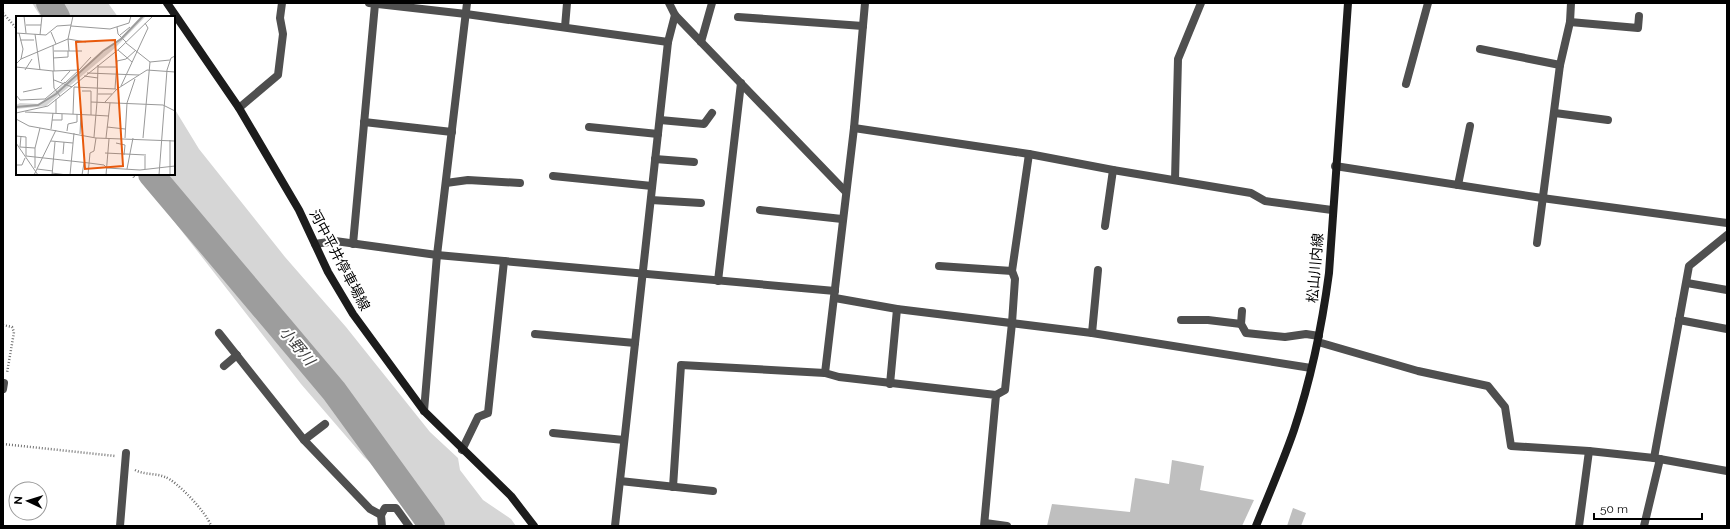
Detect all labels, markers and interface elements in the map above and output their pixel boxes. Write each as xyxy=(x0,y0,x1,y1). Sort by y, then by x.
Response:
inset map xyxy=(16,16,175,175)
street label: 河中平井停車場線 xyxy=(307,207,373,313)
street label: 松山川内線 xyxy=(1304,232,1326,304)
water label: 小野川 xyxy=(276,323,320,371)
north arrow xyxy=(8,481,48,521)
scale bar xyxy=(1594,495,1702,521)
text: N xyxy=(12,496,25,505)
text: 50 m xyxy=(1600,502,1628,516)

